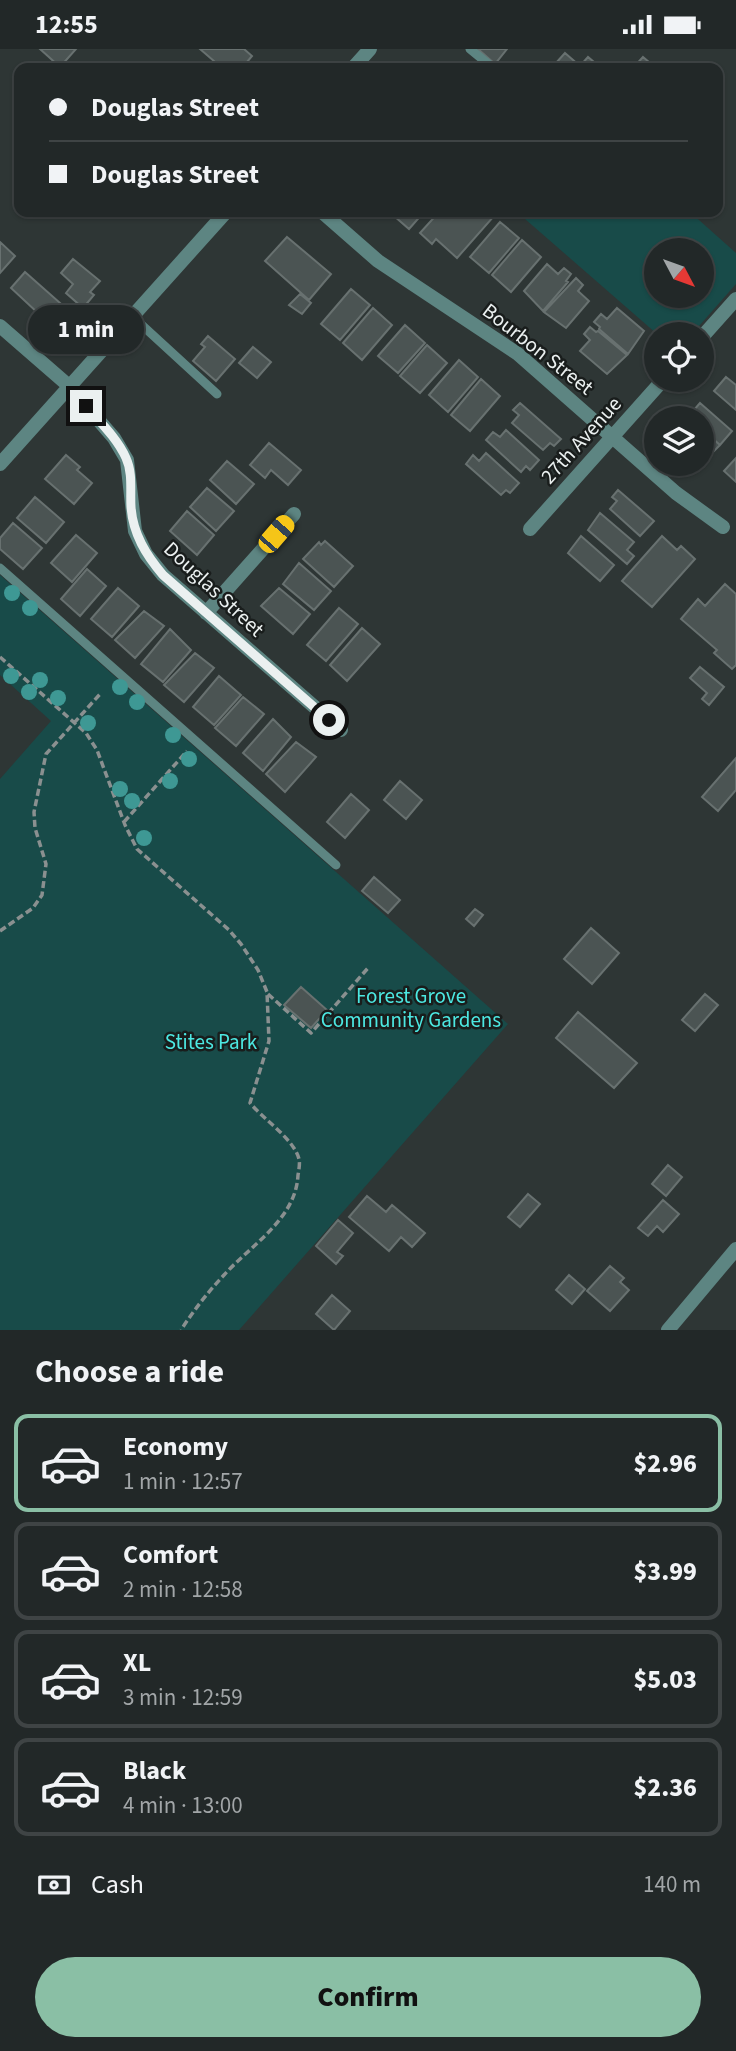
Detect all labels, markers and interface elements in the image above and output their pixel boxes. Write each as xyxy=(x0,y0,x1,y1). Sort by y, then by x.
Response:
text: 12:55 xyxy=(35,6,98,43)
text: Douglas Street xyxy=(91,89,259,126)
text: Douglas Street xyxy=(91,156,259,193)
north arrow xyxy=(644,238,714,308)
map controls xyxy=(644,238,714,476)
street label: Bourbon Street xyxy=(476,296,600,402)
callout: 1 min xyxy=(28,305,144,353)
text: 1 min xyxy=(58,313,114,346)
button: locate xyxy=(644,322,714,392)
route end xyxy=(70,390,102,422)
street label: 27th Avenue xyxy=(534,390,628,490)
button: layers xyxy=(644,406,714,476)
car xyxy=(255,511,298,557)
street label: Douglas Street xyxy=(157,534,271,644)
route start xyxy=(313,704,345,736)
park label: Forest Grove Community Gardens xyxy=(321,981,501,1035)
park label: Stites Park xyxy=(165,1027,258,1057)
text: Choose a ride xyxy=(35,1349,224,1395)
text: Economy xyxy=(123,1428,228,1465)
icon: car xyxy=(39,1432,102,1495)
text: $2.96 xyxy=(633,1445,697,1482)
text: 1 min · 12:57 xyxy=(123,1465,243,1498)
text: Comfort xyxy=(123,1536,218,1573)
icon: car xyxy=(39,1540,102,1603)
text: $3.99 xyxy=(633,1553,697,1590)
text: 2 min · 12:58 xyxy=(123,1573,243,1606)
text: XL xyxy=(123,1644,151,1681)
icon: car xyxy=(39,1648,102,1711)
text: $5.03 xyxy=(633,1661,697,1698)
text: 3 min · 12:59 xyxy=(123,1681,243,1714)
text: Black xyxy=(123,1752,186,1789)
icon: car xyxy=(39,1756,102,1819)
text: $2.36 xyxy=(633,1769,697,1806)
text: 4 min · 13:00 xyxy=(123,1789,243,1822)
icon: cash xyxy=(35,1866,73,1904)
text: Cash xyxy=(91,1866,144,1903)
text: 140 m xyxy=(643,1868,701,1901)
button: Confirm xyxy=(35,1957,701,2037)

